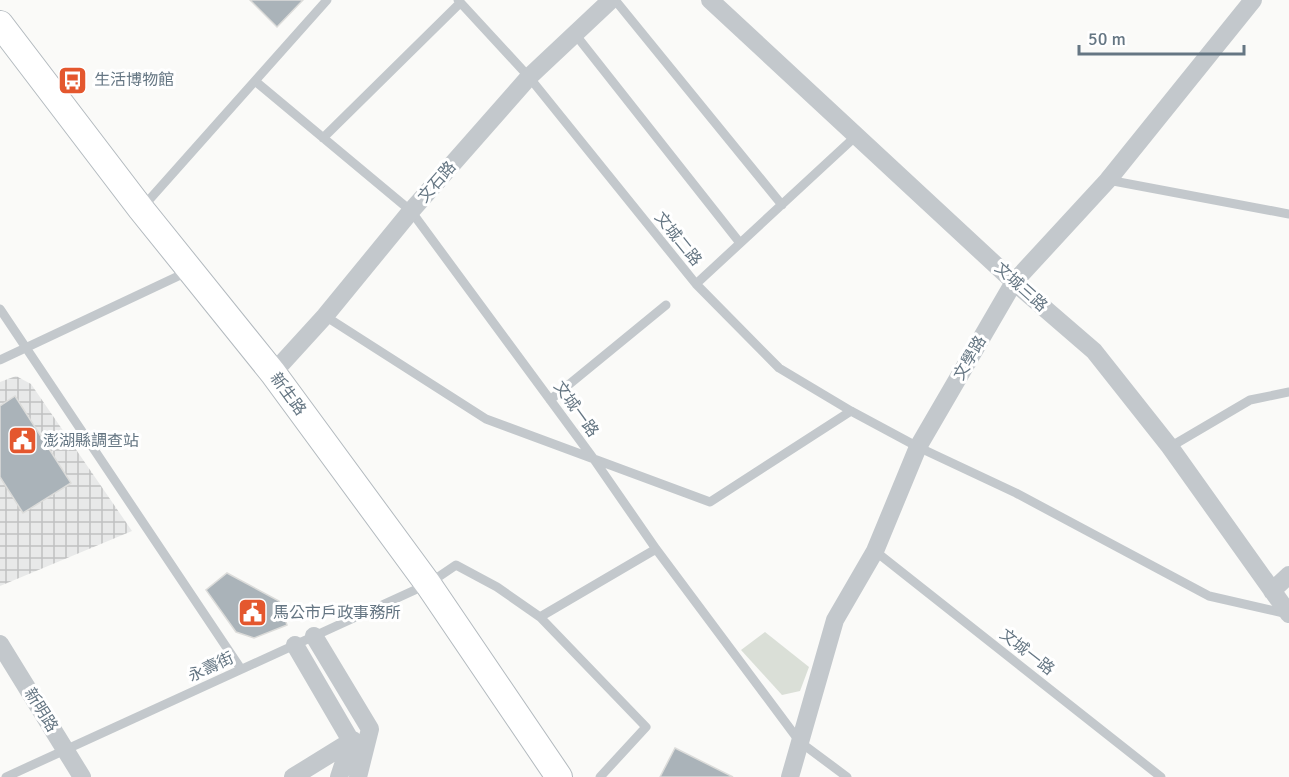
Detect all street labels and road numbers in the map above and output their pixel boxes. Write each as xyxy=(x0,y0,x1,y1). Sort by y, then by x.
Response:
street label: 文石路 xyxy=(414,157,460,207)
street label: 文城二路 xyxy=(650,208,706,270)
street label: 文城三路 xyxy=(991,258,1051,316)
street label: 文學路 xyxy=(949,332,991,384)
street label: 新生路 xyxy=(266,369,310,419)
street label: 文城一路 xyxy=(549,377,603,441)
street label: 文城一路 xyxy=(996,624,1058,680)
street label: 永壽街 xyxy=(185,648,237,686)
street label: 新明路 xyxy=(20,684,62,736)

